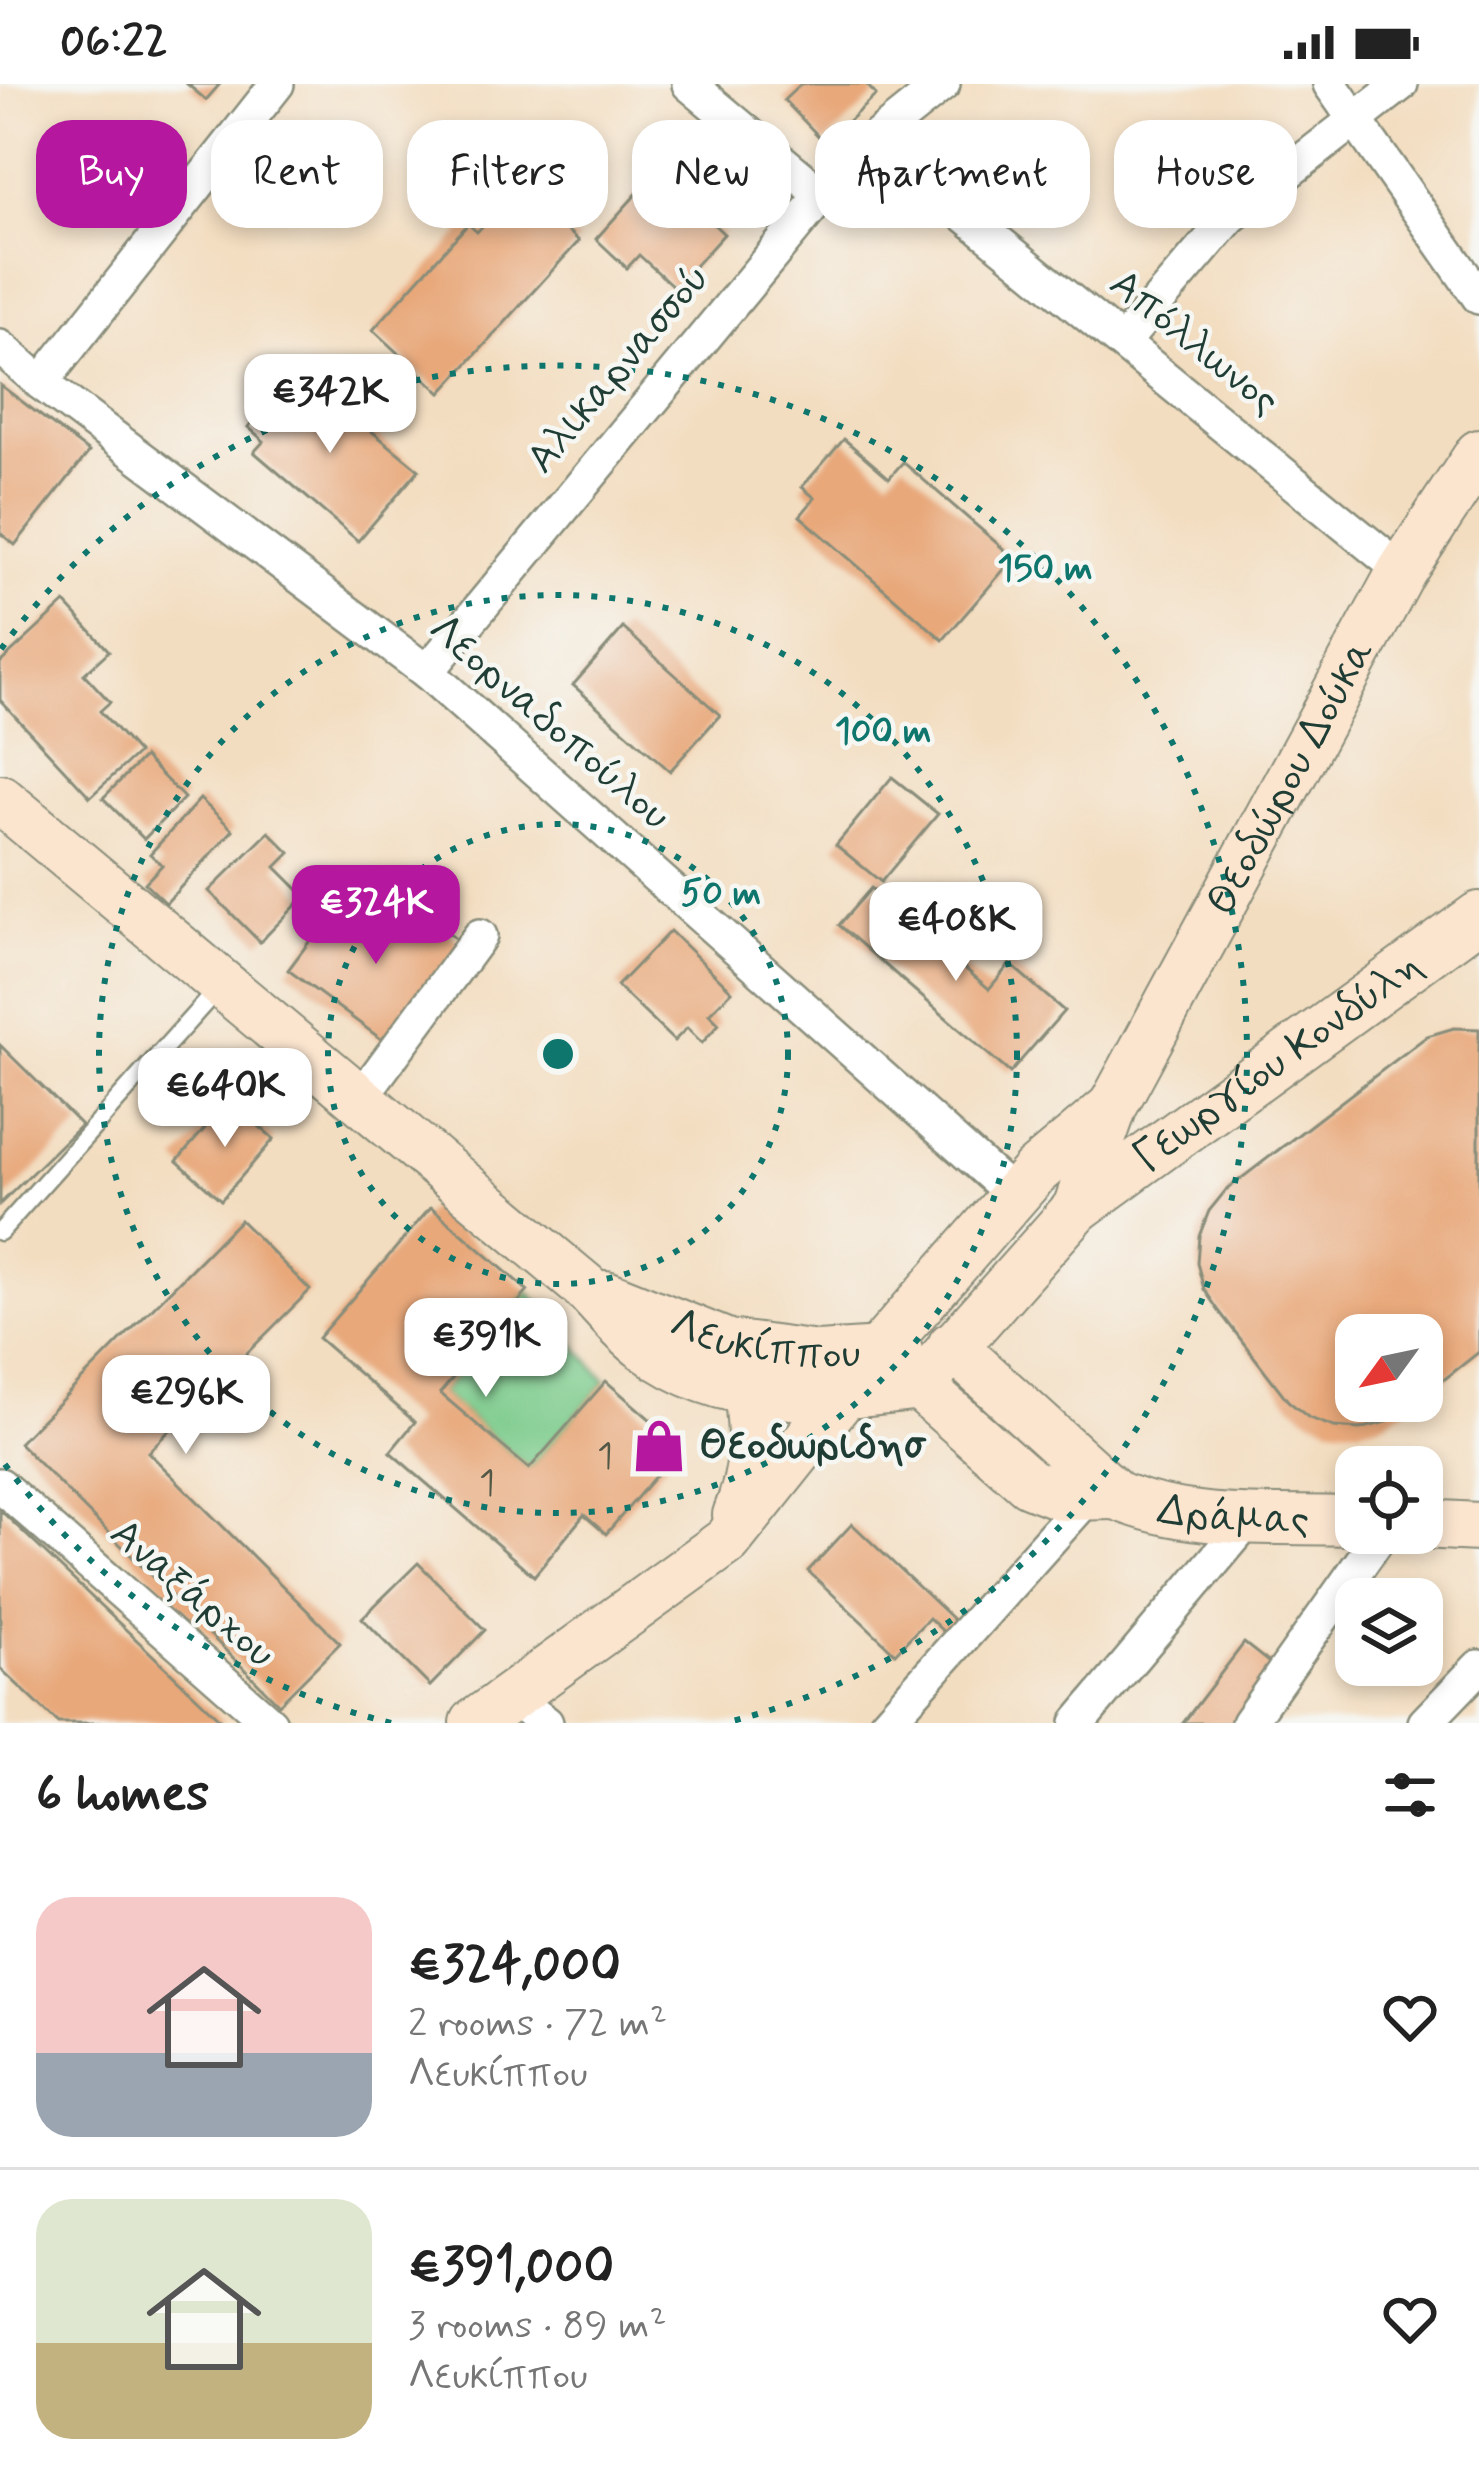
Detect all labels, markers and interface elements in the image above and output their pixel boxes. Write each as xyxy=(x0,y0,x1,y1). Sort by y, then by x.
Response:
text: 06:22 xyxy=(60,13,168,72)
chip: Buy xyxy=(36,120,187,228)
chip: Rent xyxy=(211,120,383,228)
chip: Filters xyxy=(407,120,608,228)
chip: New xyxy=(632,120,791,228)
chip: Apartment xyxy=(815,120,1090,228)
chip: House xyxy=(1114,120,1297,228)
street label: Αλικαρνασσού xyxy=(515,252,723,486)
street label: Απόλλωνος xyxy=(1098,258,1290,428)
pin: €342K xyxy=(246,354,414,456)
text: €342K xyxy=(271,367,389,418)
text: 150 m xyxy=(997,546,1093,593)
street label: Λεορναδοπούλου xyxy=(416,603,682,843)
street label: Θεοδώρου Δούκα xyxy=(1194,629,1388,925)
text: 100 m xyxy=(835,709,931,756)
pin: €324K xyxy=(292,865,460,967)
text: 50 m xyxy=(681,871,761,918)
text: €324K xyxy=(319,878,433,929)
pin: €408K xyxy=(872,882,1040,984)
text: €408K xyxy=(896,895,1016,946)
street label: Γεωργίου Κονδύλη xyxy=(1123,938,1434,1185)
centre of rings xyxy=(537,1033,579,1075)
pin: €640K xyxy=(141,1048,309,1150)
text: €640K xyxy=(165,1061,285,1112)
street label: Λευκίππου xyxy=(662,1296,862,1384)
pin: €391K xyxy=(402,1298,570,1400)
text: €391K xyxy=(431,1311,541,1362)
north arrow xyxy=(1335,1314,1443,1422)
map controls xyxy=(1335,1314,1443,1686)
pin: €296K xyxy=(102,1355,270,1457)
text: €296K xyxy=(129,1368,243,1419)
shop icon: Θεοδωριδησ xyxy=(630,1417,688,1475)
place label: Θεοδωριδησ xyxy=(699,1419,927,1474)
house number: 1 xyxy=(597,1434,613,1481)
button: locate xyxy=(1335,1446,1443,1554)
house number: 1 xyxy=(479,1461,495,1508)
street label: Δράμας xyxy=(1153,1482,1309,1548)
street label: Αναξάρχου xyxy=(98,1507,286,1681)
button: layers xyxy=(1335,1578,1443,1686)
text: 6 homes xyxy=(36,1762,209,1828)
icon: filters xyxy=(1377,1762,1443,1828)
text: €324,000 xyxy=(408,1933,621,1999)
icon: home xyxy=(132,1945,276,2089)
icon: heart xyxy=(1377,1984,1443,2050)
text: 2 rooms · 72 m² xyxy=(408,1999,667,2050)
text: Λευκίππου xyxy=(408,2050,587,2101)
text: €391,000 xyxy=(408,2235,614,2301)
icon: home xyxy=(132,2247,276,2391)
icon: heart xyxy=(1377,2286,1443,2352)
text: 3 rooms · 89 m² xyxy=(408,2301,667,2352)
text: Λευκίππου xyxy=(408,2352,587,2403)

